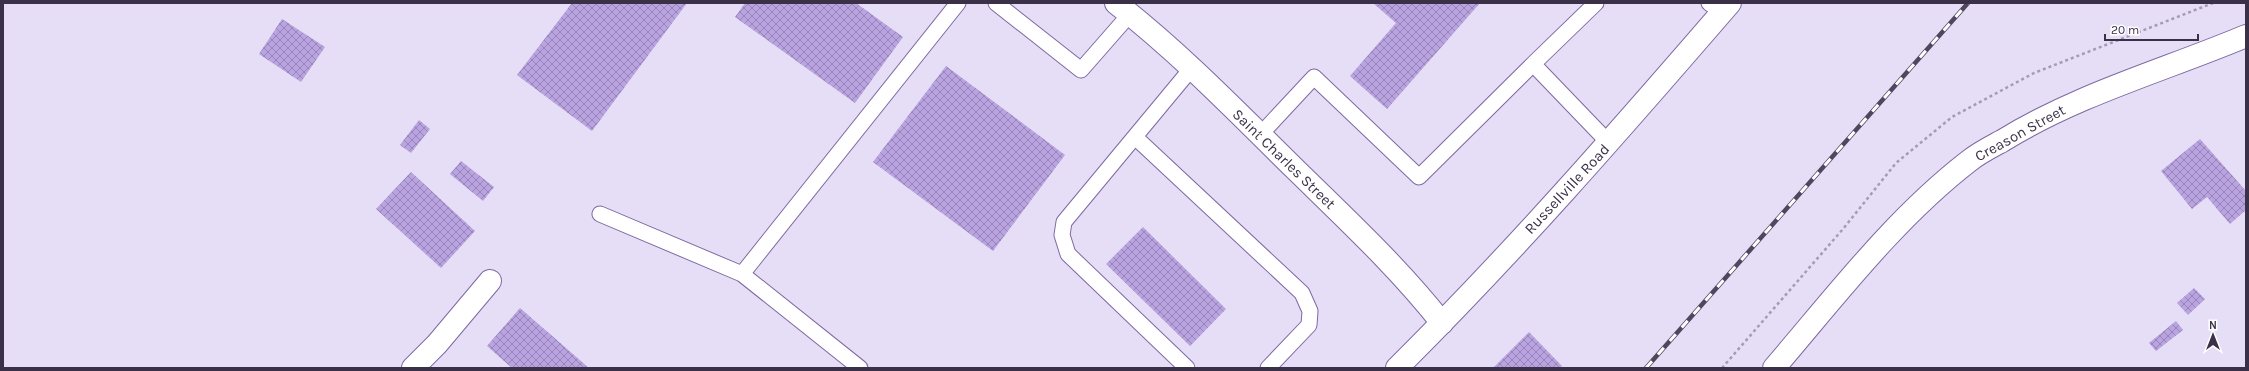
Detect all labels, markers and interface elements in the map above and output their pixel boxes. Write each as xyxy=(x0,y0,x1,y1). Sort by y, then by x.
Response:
scale bar xyxy=(2105,16,2198,42)
text: 20 m xyxy=(2111,23,2139,37)
street label: Creason Street xyxy=(1972,101,2069,165)
street label: Saint Charles Street xyxy=(1229,105,1340,213)
street label: Russellville Road xyxy=(1521,140,1613,238)
north arrow xyxy=(2193,315,2233,355)
text: N xyxy=(2209,319,2217,332)

